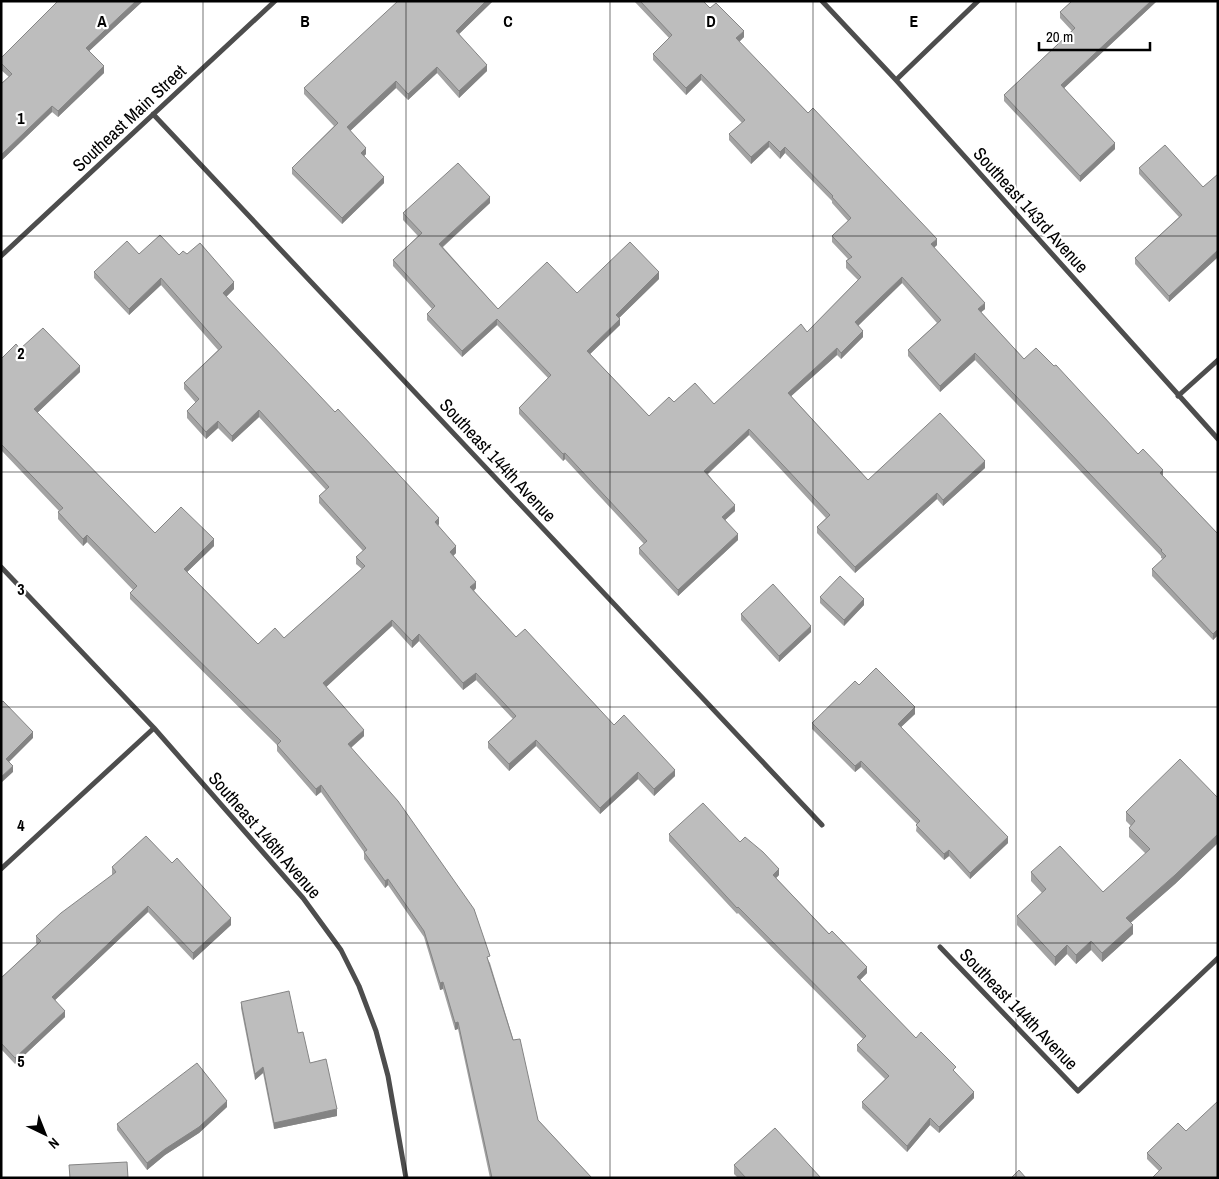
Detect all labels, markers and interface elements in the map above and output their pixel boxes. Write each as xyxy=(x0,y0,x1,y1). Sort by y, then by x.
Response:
text: A xyxy=(97,10,107,32)
text: B xyxy=(300,10,310,32)
text: C xyxy=(503,10,513,32)
text: D xyxy=(706,10,716,32)
text: E xyxy=(910,10,919,32)
scale bar xyxy=(1039,20,1150,52)
text: 20 m xyxy=(1046,26,1073,47)
street label: Southeast Main Street xyxy=(67,59,191,177)
text: 1 xyxy=(17,107,25,129)
street label: Southeast 143rd Avenue xyxy=(968,142,1094,278)
text: 2 xyxy=(17,342,25,364)
street label: Southeast 144th Avenue xyxy=(434,393,562,527)
text: 3 xyxy=(17,578,25,600)
street label: Southeast 146th Avenue xyxy=(203,766,327,904)
text: 4 xyxy=(17,814,25,836)
street label: Southeast 144th Avenue xyxy=(954,943,1084,1075)
text: 5 xyxy=(17,1050,25,1072)
north arrow xyxy=(20,1109,70,1159)
text: N xyxy=(45,1134,63,1153)

